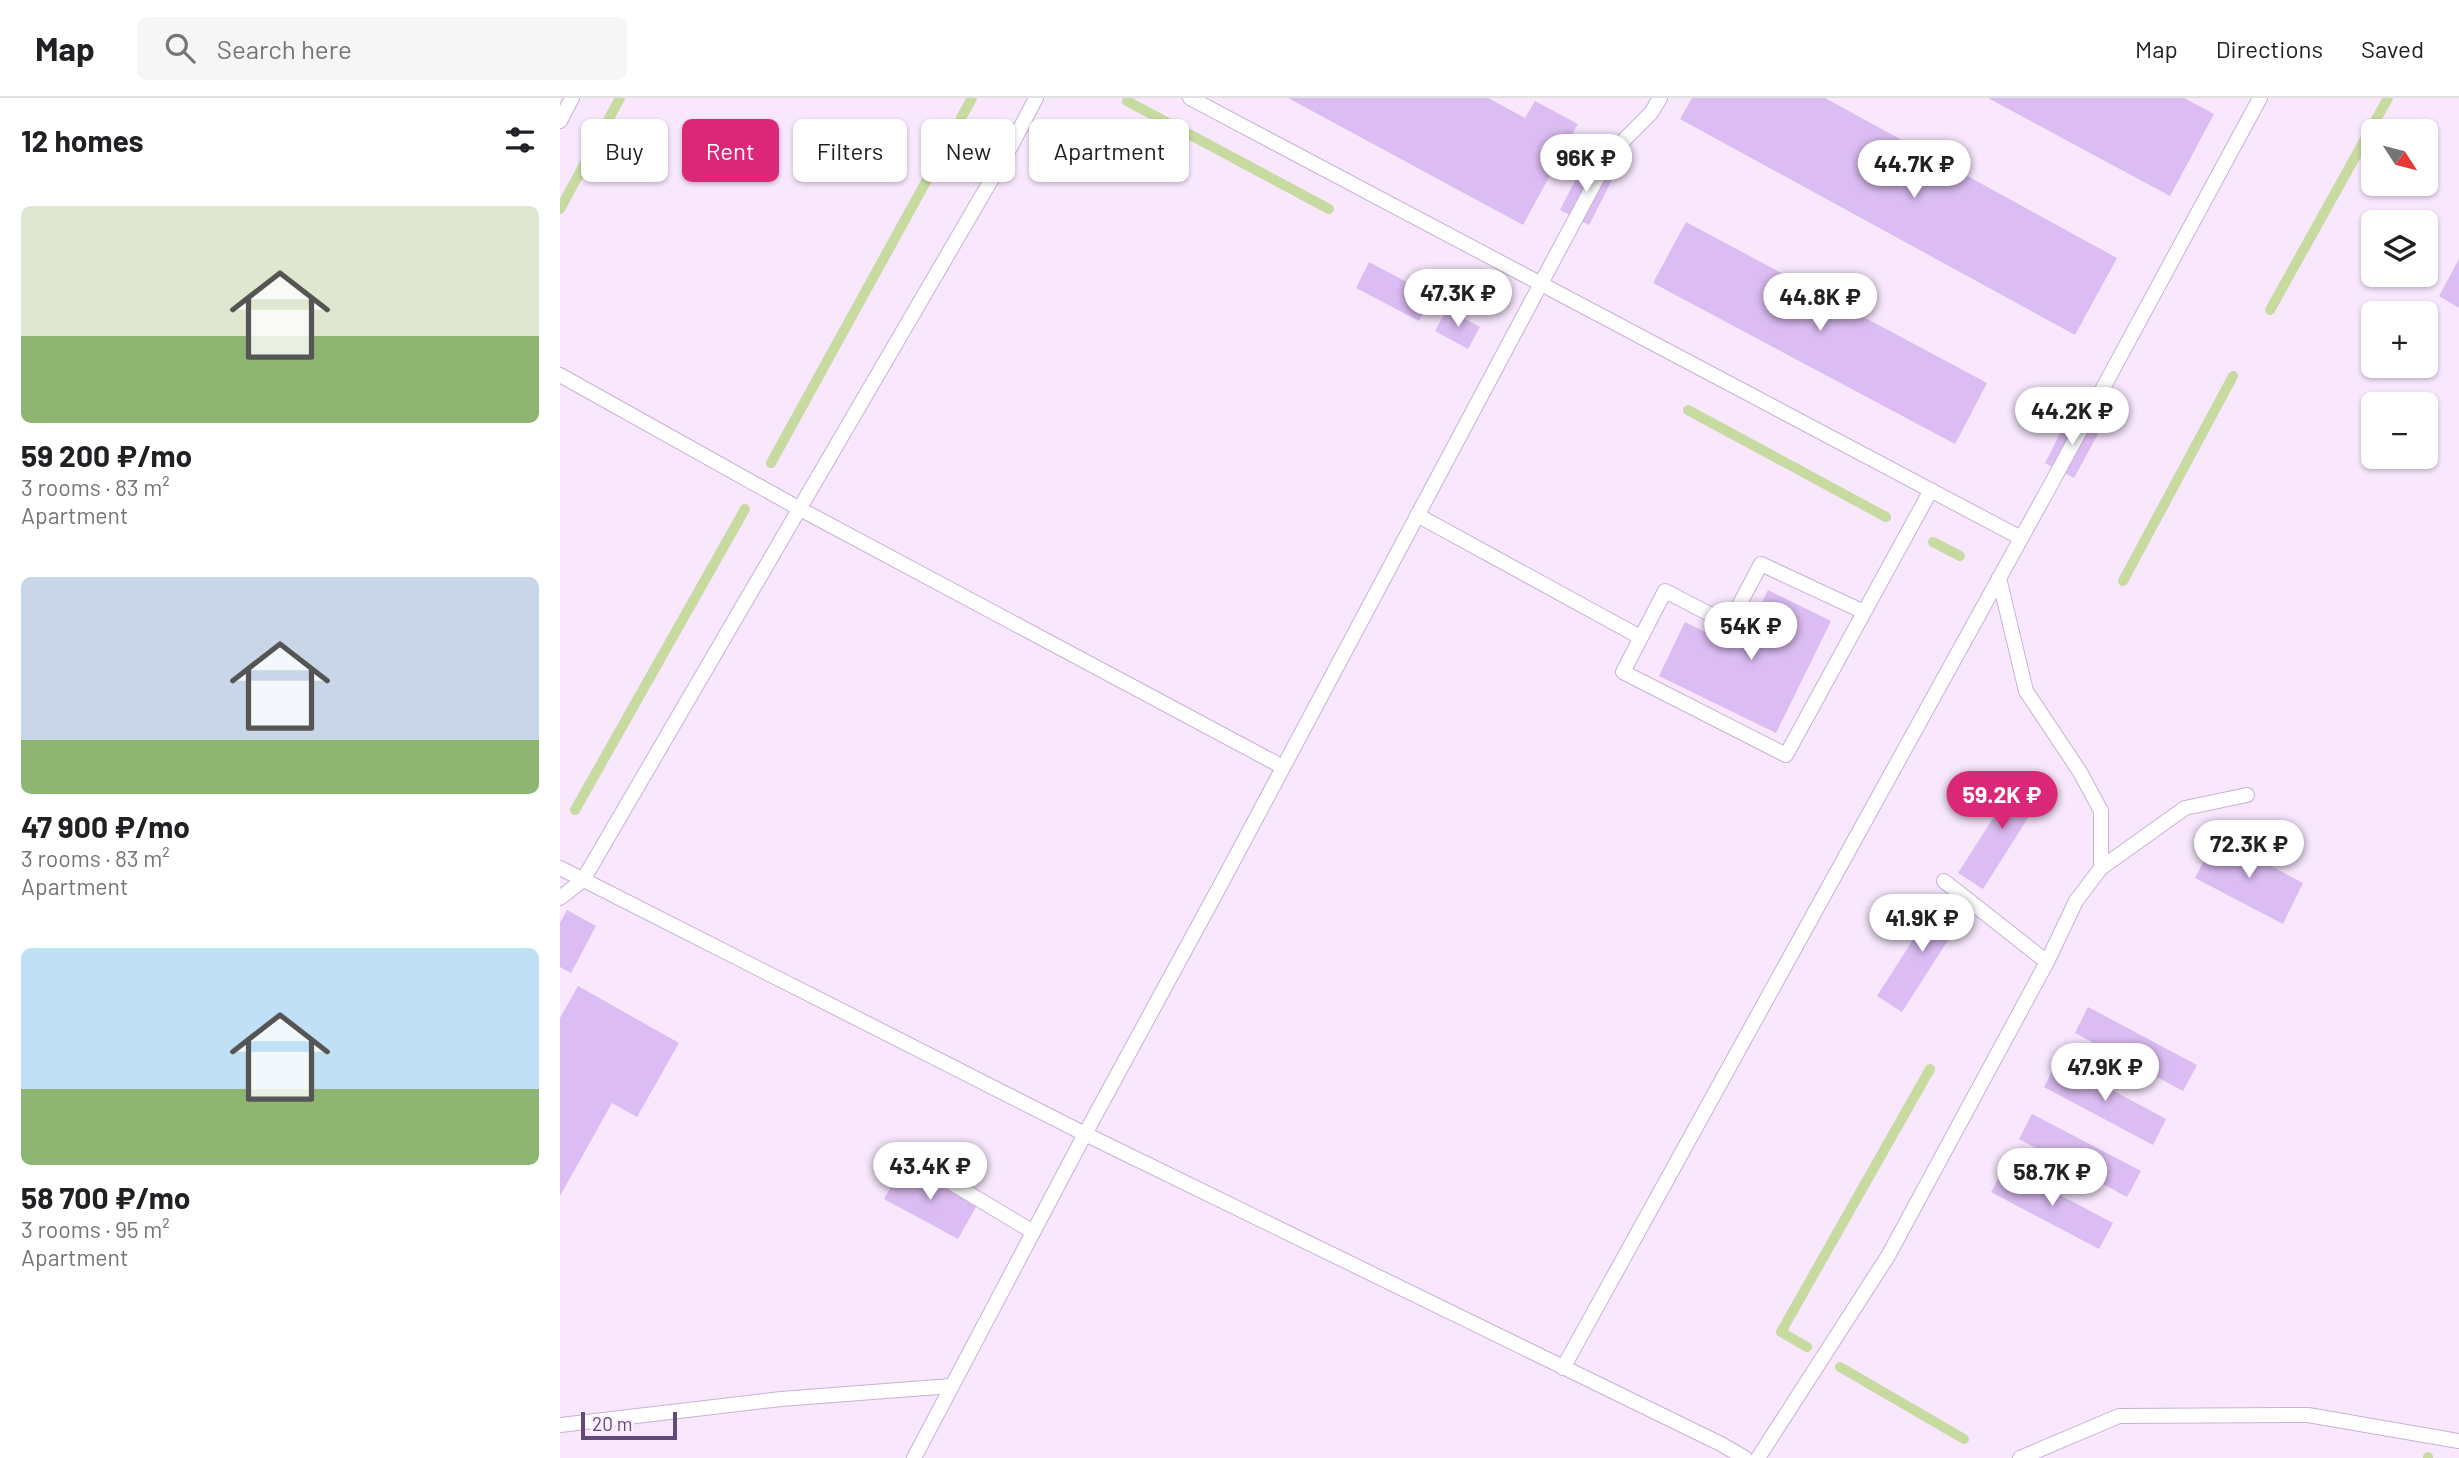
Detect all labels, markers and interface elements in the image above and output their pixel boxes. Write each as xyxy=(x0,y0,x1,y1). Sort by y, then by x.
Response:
search box xyxy=(137,17,627,80)
text: Map xyxy=(35,28,95,68)
icon: search xyxy=(161,29,199,67)
text: Search here xyxy=(217,33,352,64)
text: Map xyxy=(2135,34,2178,63)
text: Directions xyxy=(2216,34,2323,63)
text: Saved xyxy=(2361,34,2424,63)
chip: Buy xyxy=(581,119,668,182)
chip: Rent xyxy=(682,119,779,182)
chip: Filters xyxy=(793,119,907,182)
chip: New xyxy=(921,119,1015,182)
chip: Apartment xyxy=(1029,119,1189,182)
north arrow xyxy=(2361,119,2438,196)
map controls xyxy=(2361,119,2438,469)
icon: filters xyxy=(501,121,539,159)
text: 12 homes xyxy=(21,122,144,158)
pin: 96K ₽ xyxy=(1537,134,1635,194)
pin: 44.7K ₽ xyxy=(1849,140,1979,200)
text: 96K ₽ xyxy=(1556,143,1616,171)
text: 44.7K ₽ xyxy=(1874,149,1954,177)
button: layers xyxy=(2361,210,2438,287)
icon: home xyxy=(217,252,343,378)
pin: 47.3K ₽ xyxy=(1393,270,1523,329)
pin: 44.8K ₽ xyxy=(1755,274,1885,333)
text: 47.3K ₽ xyxy=(1420,278,1496,306)
text: 44.8K ₽ xyxy=(1779,282,1861,310)
button: + xyxy=(2361,301,2438,378)
pin: 44.2K ₽ xyxy=(2007,388,2137,447)
button: − xyxy=(2361,392,2438,469)
text: 44.2K ₽ xyxy=(2031,396,2113,424)
text: 59 200 ₽/mo xyxy=(21,437,192,473)
text: 3 rooms · 83 m² xyxy=(21,473,170,501)
text: Apartment xyxy=(21,501,128,529)
pin: 54K ₽ xyxy=(1702,602,1800,662)
text: 54K ₽ xyxy=(1720,611,1782,639)
icon: home xyxy=(217,623,343,749)
pin: 59.2K ₽ xyxy=(1937,772,2067,831)
text: 59.2K ₽ xyxy=(1963,780,2041,808)
text: 47 900 ₽/mo xyxy=(21,808,190,844)
pin: 72.3K ₽ xyxy=(2184,820,2314,880)
text: 72.3K ₽ xyxy=(2210,829,2288,857)
text: 3 rooms · 83 m² xyxy=(21,844,170,872)
text: Apartment xyxy=(21,872,128,900)
pin: 41.9K ₽ xyxy=(1857,894,1987,954)
text: 41.9K ₽ xyxy=(1885,903,1959,931)
icon: home xyxy=(217,994,343,1120)
pin: 47.9K ₽ xyxy=(2040,1044,2170,1103)
text: 47.9K ₽ xyxy=(2067,1052,2143,1080)
pin: 43.4K ₽ xyxy=(865,1142,995,1202)
pin: 58.7K ₽ xyxy=(1987,1148,2117,1208)
text: 43.4K ₽ xyxy=(889,1151,971,1179)
text: 58.7K ₽ xyxy=(2013,1157,2091,1185)
text: 58 700 ₽/mo xyxy=(21,1179,191,1215)
text: 3 rooms · 95 m² xyxy=(21,1215,170,1243)
text: Apartment xyxy=(21,1243,128,1271)
scale bar xyxy=(581,1409,677,1441)
text: 20 m xyxy=(592,1412,632,1435)

